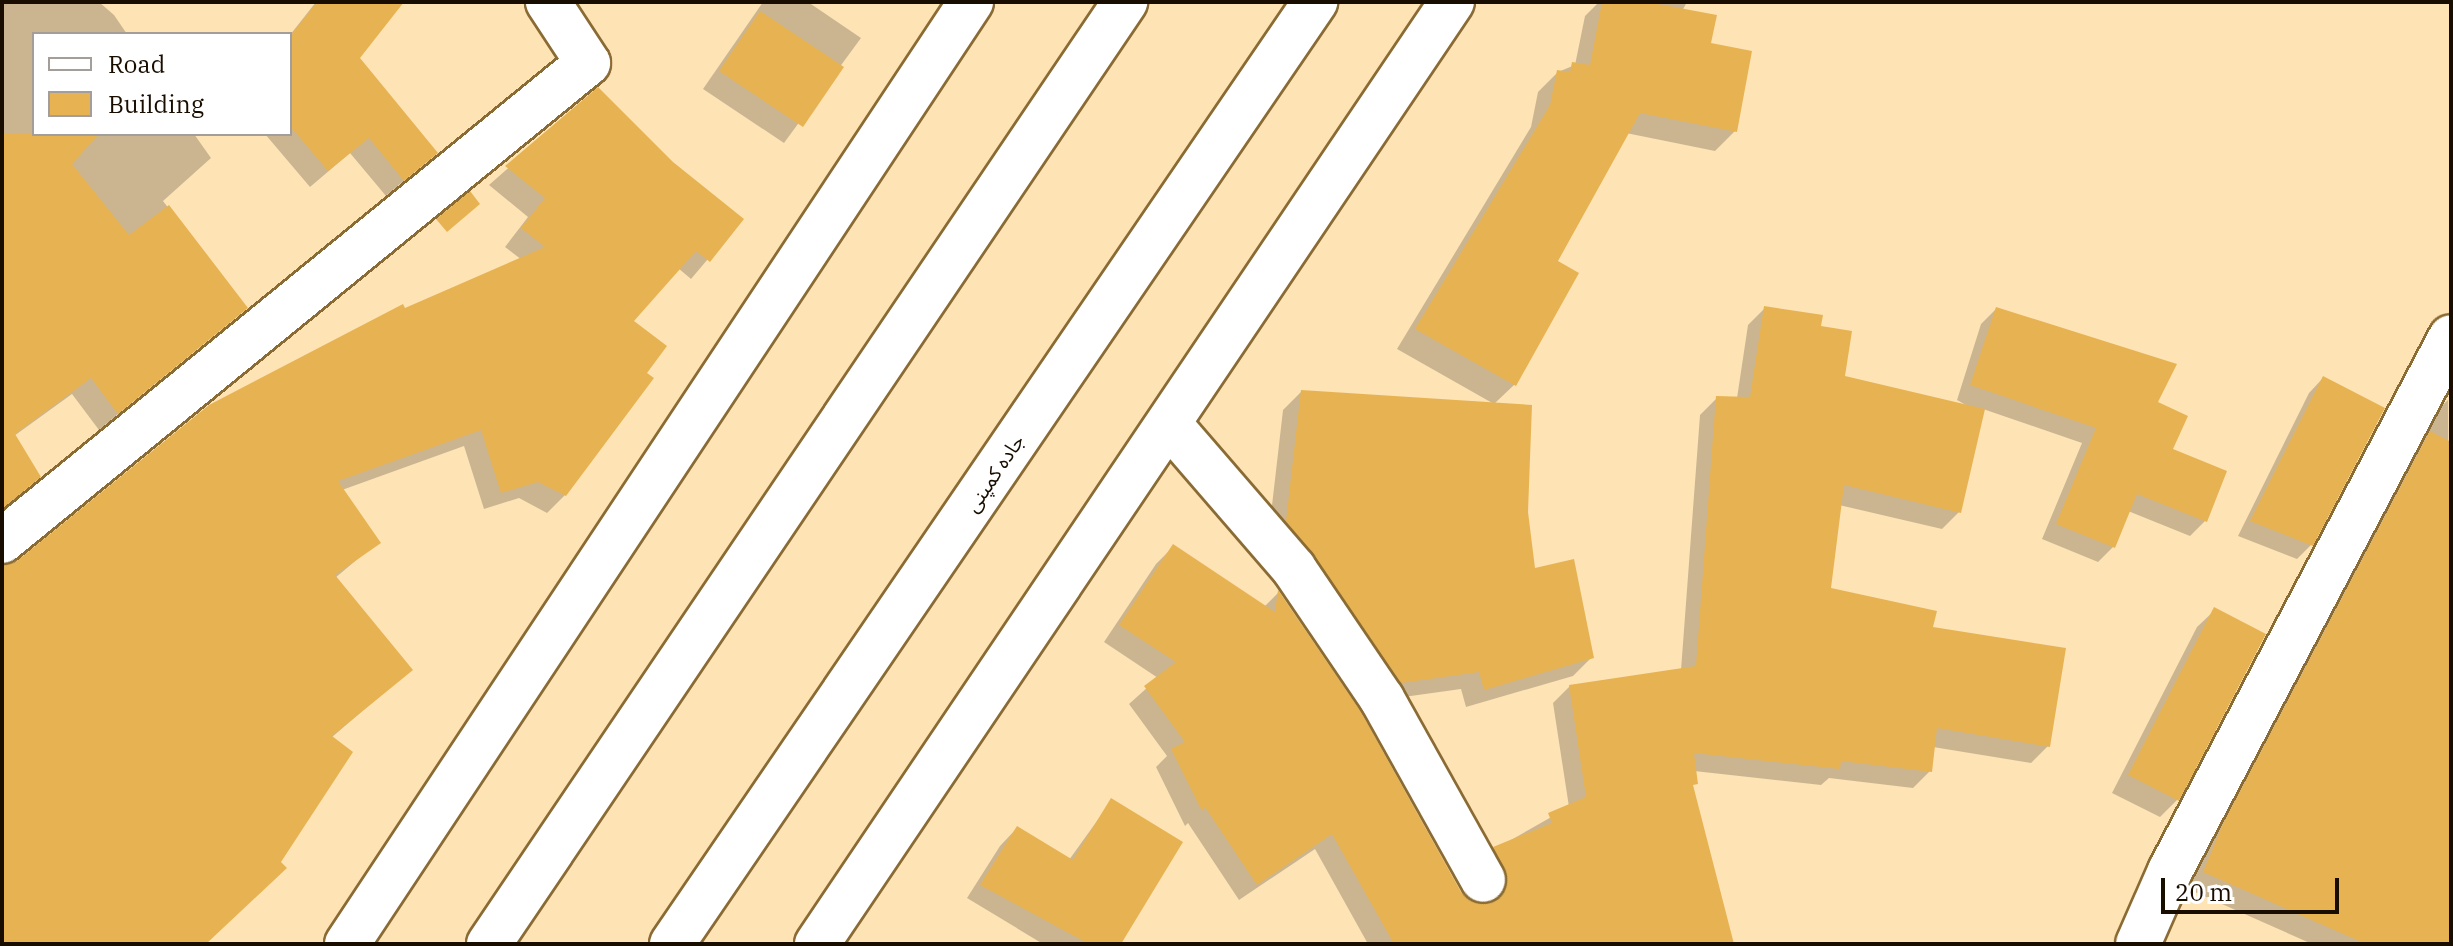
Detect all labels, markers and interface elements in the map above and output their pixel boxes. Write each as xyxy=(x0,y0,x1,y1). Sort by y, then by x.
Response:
legend xyxy=(32,32,292,136)
text: Road xyxy=(108,48,165,80)
text: Building xyxy=(108,88,204,120)
street label: جاده کمپنی xyxy=(959,430,1029,516)
scale bar xyxy=(2165,862,2343,912)
text: 20 m xyxy=(2175,876,2232,908)

